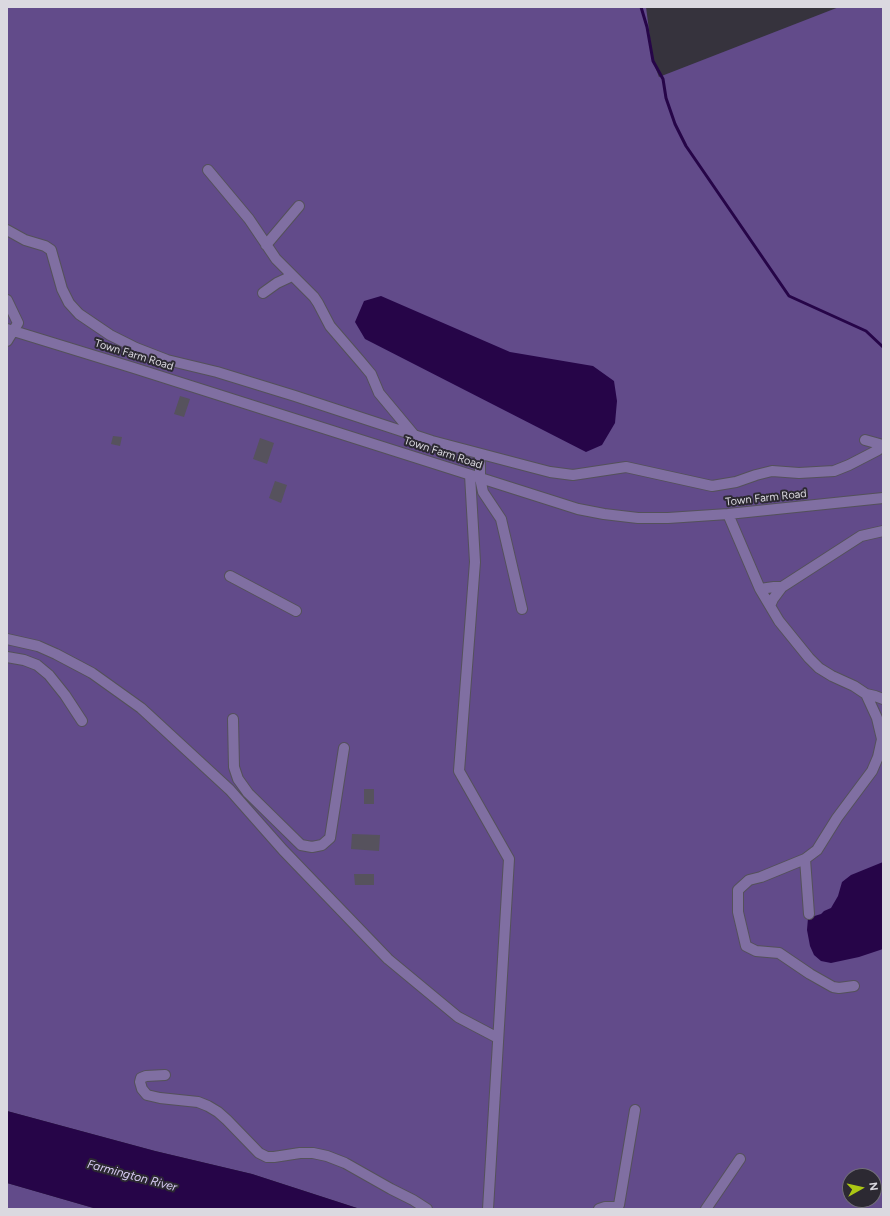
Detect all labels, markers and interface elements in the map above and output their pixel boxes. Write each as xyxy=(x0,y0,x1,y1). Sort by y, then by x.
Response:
street label: Town Farm Road xyxy=(93,337,175,373)
street label: Town Farm Road xyxy=(402,434,484,472)
street label: Town Farm Road xyxy=(725,487,807,509)
water label: Farmington River xyxy=(85,1157,179,1195)
north arrow xyxy=(842,1168,882,1208)
text: N xyxy=(866,1181,880,1192)

